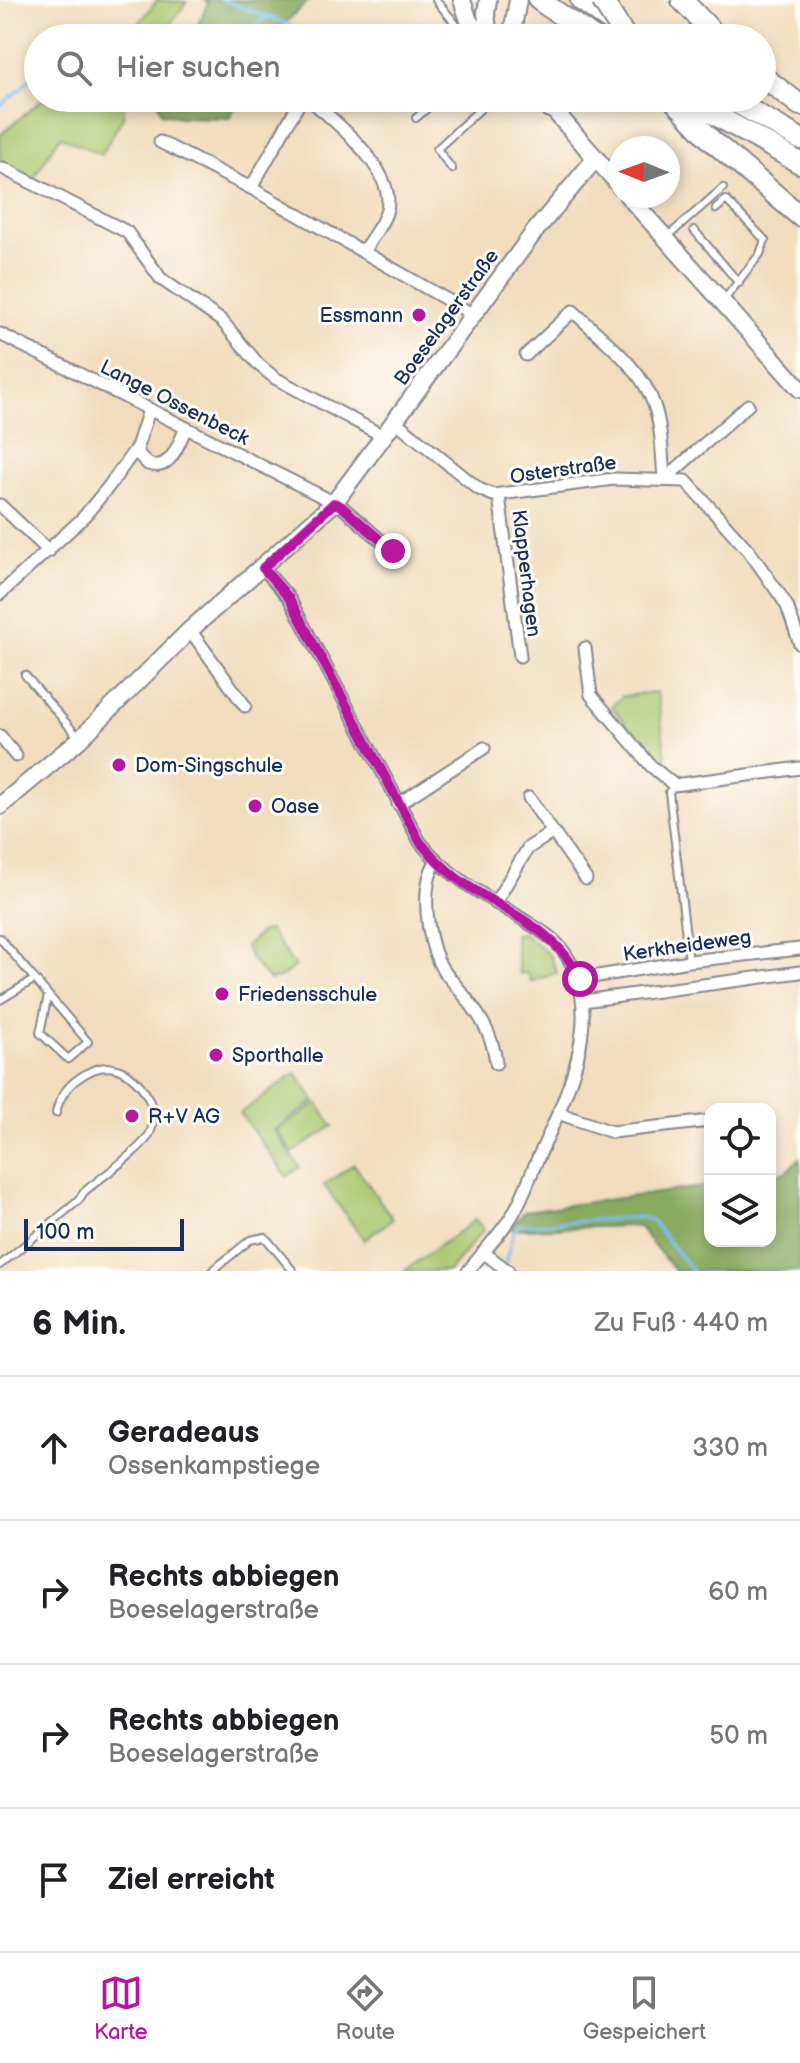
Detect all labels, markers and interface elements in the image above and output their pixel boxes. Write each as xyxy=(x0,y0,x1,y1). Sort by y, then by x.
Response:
search box xyxy=(24,24,776,112)
icon: search xyxy=(52,46,96,90)
text: Hier suchen xyxy=(116,50,281,86)
north arrow xyxy=(608,136,680,208)
street label: Boeselagerstraße xyxy=(389,245,504,390)
place label: Essmann xyxy=(320,304,403,328)
marker: Essmann xyxy=(410,306,428,324)
street label: Lange Ossenbeck xyxy=(96,355,253,451)
street label: Osterstraße xyxy=(509,451,618,489)
street label: Klapperhagen xyxy=(506,508,546,638)
route end xyxy=(375,533,411,569)
place label: Dom-Singschule xyxy=(135,754,283,778)
marker: Dom-Singschule xyxy=(110,756,128,774)
place label: Oase xyxy=(271,795,319,819)
marker: Oase xyxy=(246,797,264,815)
street label: Kerkheideweg xyxy=(622,925,753,967)
route start xyxy=(562,961,598,997)
place label: Friedensschule xyxy=(238,983,377,1007)
marker: Friedensschule xyxy=(213,985,231,1003)
place label: Sporthalle xyxy=(232,1044,324,1068)
marker: Sporthalle xyxy=(207,1046,225,1064)
map controls xyxy=(704,1103,776,1247)
button: locate xyxy=(704,1103,776,1175)
place label: R+V AG xyxy=(148,1105,220,1129)
marker: R+V AG xyxy=(123,1107,141,1125)
button: layers xyxy=(704,1175,776,1247)
scale bar xyxy=(24,1215,184,1251)
text: 100 m xyxy=(36,1219,95,1246)
text: 6 Min. xyxy=(32,1303,126,1344)
text: Zu Fuß · 440 m xyxy=(594,1308,768,1339)
text: Geradeaus xyxy=(108,1415,259,1451)
icon: ahead xyxy=(32,1426,76,1470)
text: 330 m xyxy=(692,1433,768,1464)
text: Ossenkampstiege xyxy=(108,1451,320,1482)
text: Rechts abbiegen xyxy=(108,1559,340,1595)
icon: right xyxy=(32,1570,76,1614)
text: 60 m xyxy=(708,1577,768,1608)
text: Boeselagerstraße xyxy=(108,1595,319,1626)
text: Rechts abbiegen xyxy=(108,1703,340,1739)
icon: right xyxy=(32,1714,76,1758)
text: 50 m xyxy=(709,1721,768,1752)
text: Boeselagerstraße xyxy=(108,1739,319,1770)
icon: arrive xyxy=(32,1858,76,1902)
text: Ziel erreicht xyxy=(108,1862,275,1898)
tab: Karte xyxy=(94,1971,148,2046)
tab: Route xyxy=(336,1971,395,2046)
tab: Gespeichert xyxy=(583,1971,706,2046)

